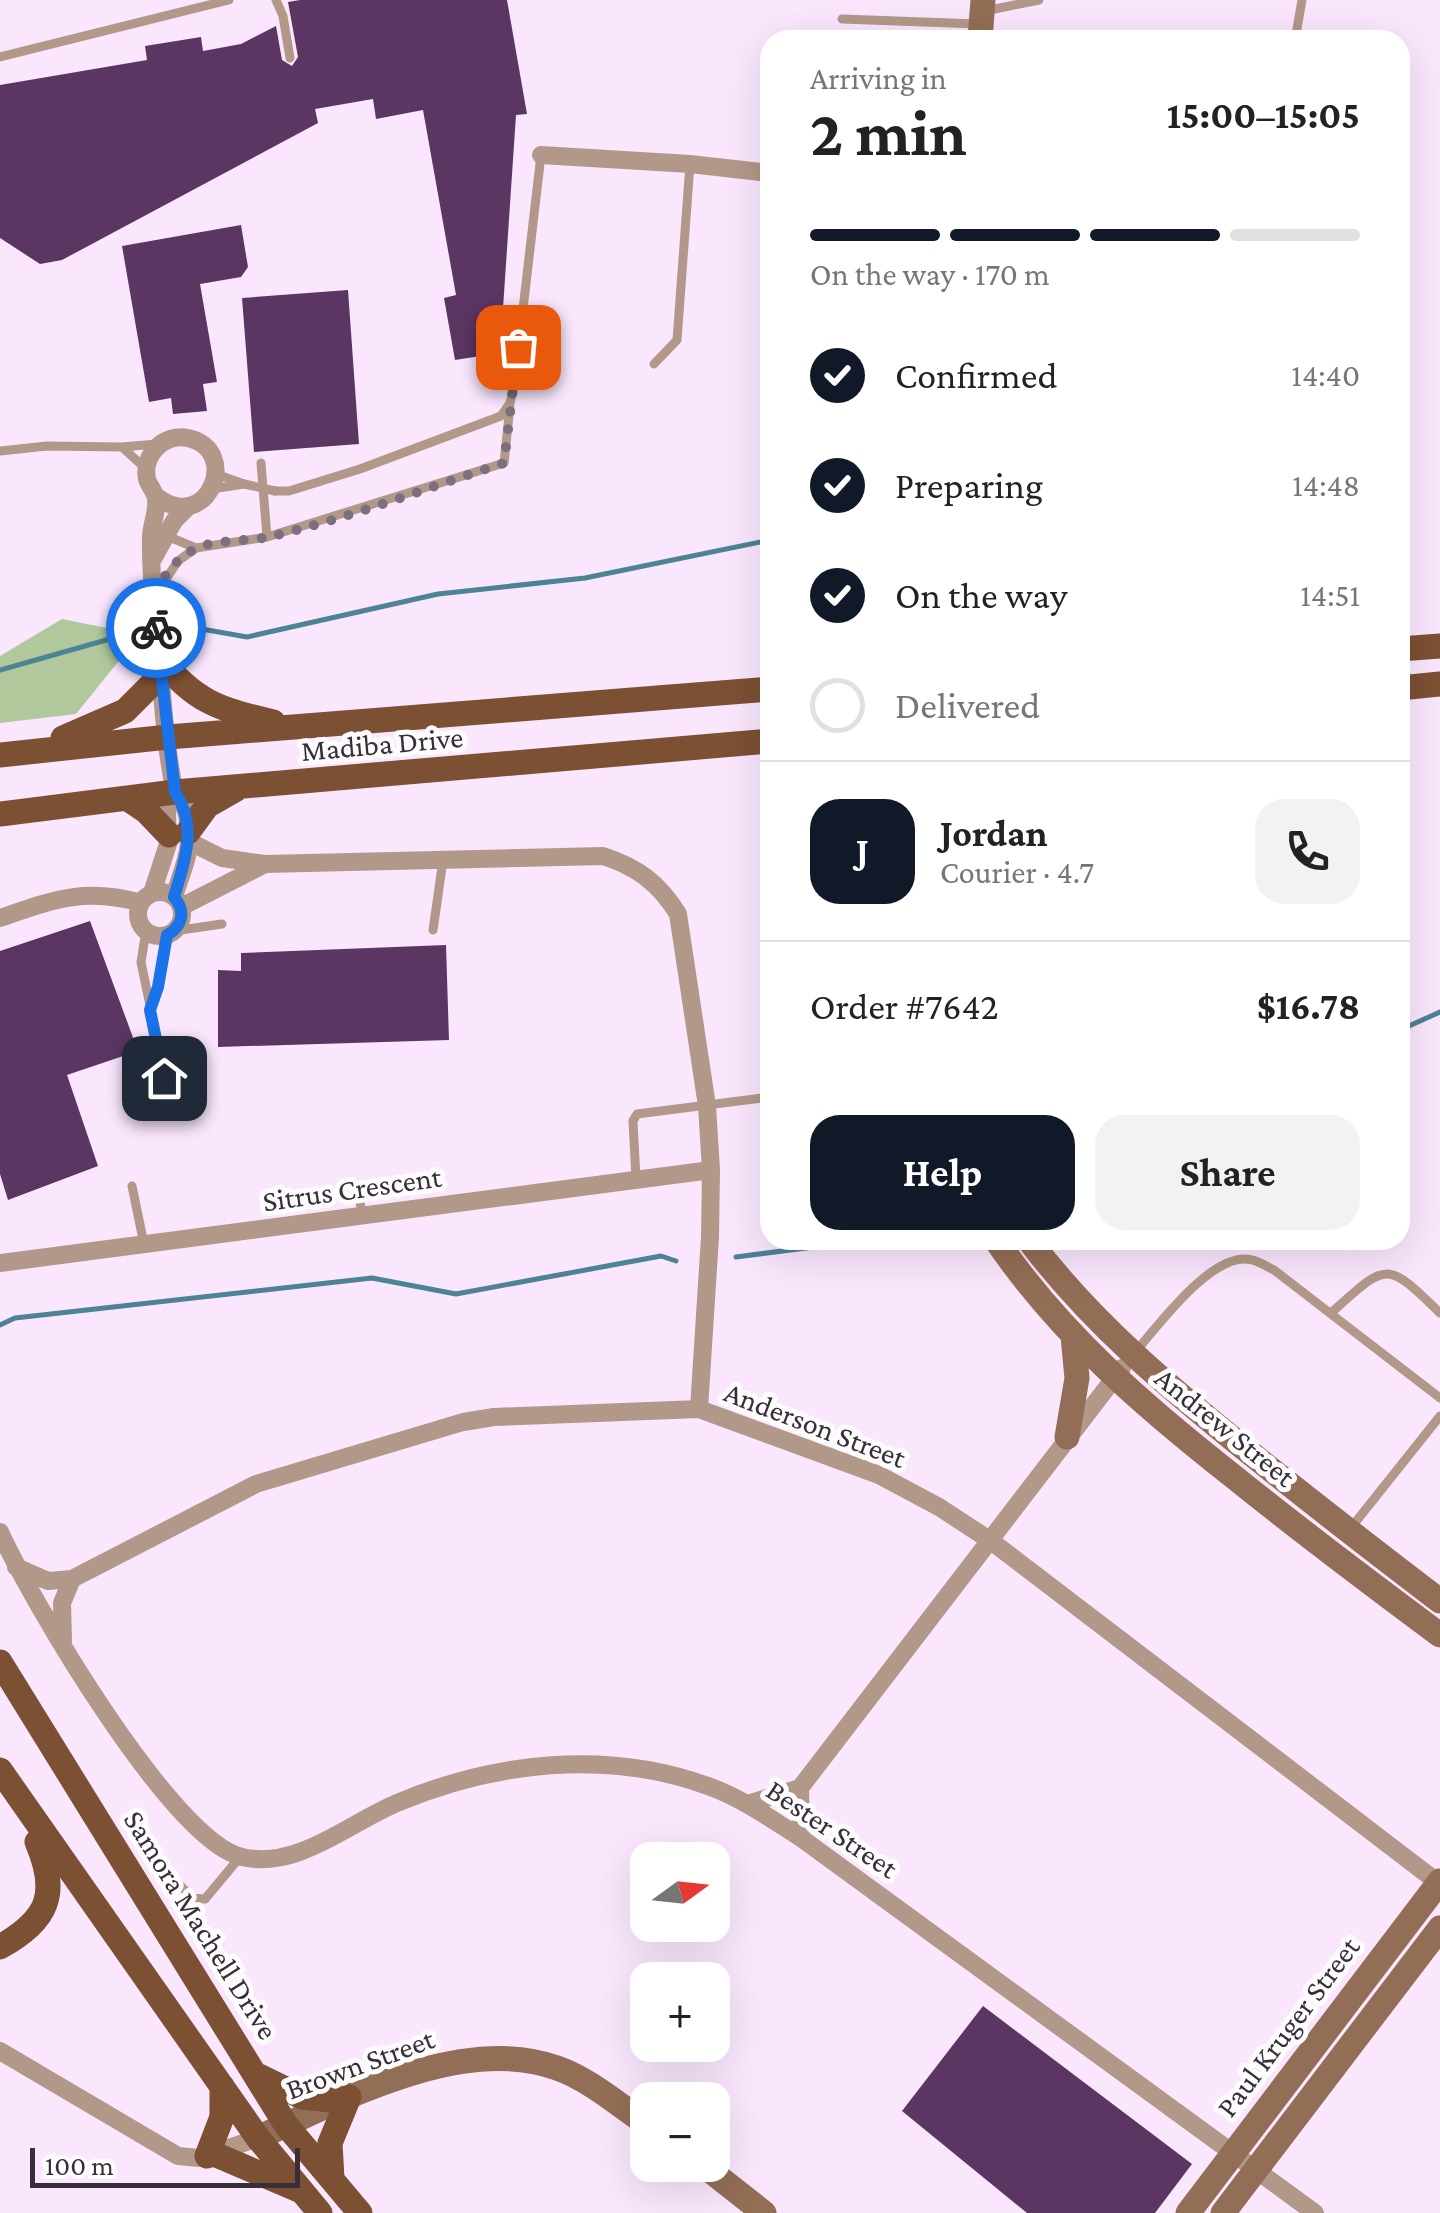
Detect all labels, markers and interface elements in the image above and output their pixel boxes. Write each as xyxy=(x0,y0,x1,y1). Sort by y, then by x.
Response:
text: Arriving in xyxy=(810,60,947,96)
text: 15:00–15:05 xyxy=(1167,94,1360,136)
text: 2 min xyxy=(810,97,967,169)
text: On the way · 170 m xyxy=(810,256,1050,292)
pin xyxy=(476,305,561,390)
icon: bag xyxy=(491,320,546,375)
icon: check xyxy=(810,348,865,403)
text: Confirmed xyxy=(895,354,1058,396)
text: 14:40 xyxy=(1291,357,1360,393)
icon: check xyxy=(810,458,865,513)
text: Preparing xyxy=(895,464,1043,506)
text: 14:48 xyxy=(1292,467,1360,503)
icon: check xyxy=(810,568,865,623)
text: On the way xyxy=(895,574,1067,616)
text: 14:51 xyxy=(1300,577,1360,613)
courier xyxy=(106,578,206,678)
icon: bike xyxy=(129,601,184,656)
text: Delivered xyxy=(895,684,1040,726)
street label: Madiba Drive xyxy=(300,720,464,767)
button: phone xyxy=(1255,799,1360,904)
text: Jordan xyxy=(940,812,1048,854)
text: J xyxy=(856,830,869,872)
text: Courier · 4.7 xyxy=(940,854,1094,890)
text: Order #7642 xyxy=(810,985,999,1027)
text: $16.78 xyxy=(1257,985,1360,1027)
pin xyxy=(122,1036,207,1121)
icon: home xyxy=(137,1051,192,1106)
button: Help xyxy=(810,1115,1075,1230)
button: Share xyxy=(1095,1115,1360,1230)
street label: Sitrus Crescent xyxy=(261,1159,444,1217)
street label: Andrew Street xyxy=(1149,1360,1303,1494)
street label: Anderson Street xyxy=(720,1375,911,1475)
street label: Bester Street xyxy=(761,1773,905,1885)
street label: Samora Machell Drive xyxy=(118,1804,285,2045)
north arrow xyxy=(630,1842,730,1942)
map controls xyxy=(630,1842,730,2182)
street label: Paul Kruger Street xyxy=(1209,1930,1367,2123)
button: + xyxy=(630,1962,730,2062)
street label: Brown Street xyxy=(281,2021,439,2106)
button: − xyxy=(630,2082,730,2182)
scale bar xyxy=(30,2143,300,2188)
text: 100 m xyxy=(45,2150,114,2181)

